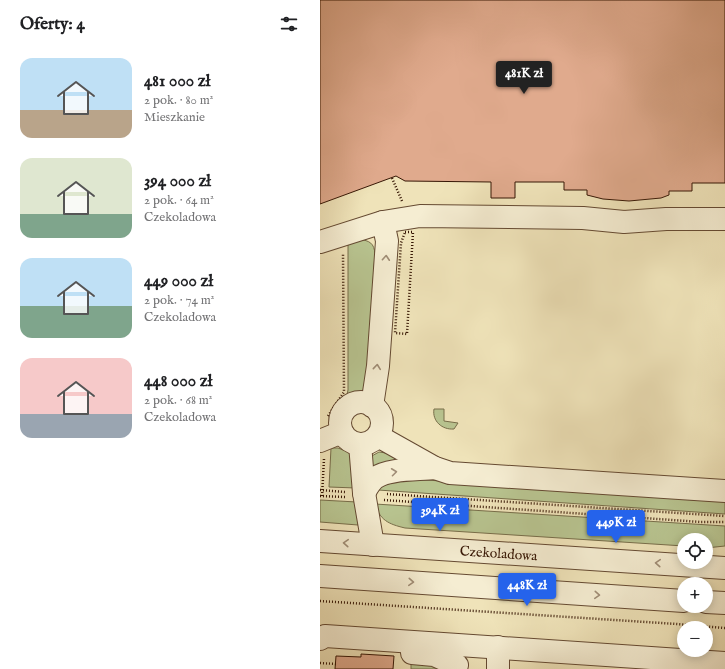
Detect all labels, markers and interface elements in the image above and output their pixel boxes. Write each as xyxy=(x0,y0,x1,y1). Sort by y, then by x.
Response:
icon: filters xyxy=(278,13,300,35)
text: Oferty: 4 xyxy=(20,14,85,35)
pin: 481K zł xyxy=(487,61,561,95)
text: 481K zł xyxy=(505,65,543,82)
text: 481 000 zł xyxy=(144,71,210,92)
icon: home xyxy=(52,74,100,122)
text: 2 pok. · 80 m² xyxy=(144,92,213,109)
text: Mieszkanie xyxy=(144,109,205,126)
text: 394 000 zł xyxy=(144,171,211,192)
icon: home xyxy=(52,174,100,222)
text: 2 pok. · 64 m² xyxy=(144,192,214,209)
text: Czekoladowa xyxy=(144,209,216,226)
one-way arrow xyxy=(381,255,390,261)
text: 449 000 zł xyxy=(144,271,213,292)
icon: home xyxy=(52,274,100,322)
text: 2 pok. · 74 m² xyxy=(144,292,214,309)
text: Czekoladowa xyxy=(144,309,216,326)
one-way arrow xyxy=(373,364,382,370)
text: 448 000 zł xyxy=(144,371,212,392)
icon: home xyxy=(52,374,100,422)
text: 2 pok. · 68 m² xyxy=(144,392,213,409)
text: Czekoladowa xyxy=(144,409,216,426)
one-way arrow xyxy=(391,468,397,477)
pin: 394K zł xyxy=(403,498,477,532)
text: 394K zł xyxy=(421,502,459,519)
pin: 449K zł xyxy=(579,510,653,544)
text: 449K zł xyxy=(596,514,636,531)
map controls xyxy=(677,533,713,657)
button: locate xyxy=(677,533,713,569)
one-way arrow xyxy=(343,539,349,548)
street label: Czekoladowa xyxy=(459,542,539,566)
one-way arrow xyxy=(655,559,661,568)
pin: 448K zł xyxy=(490,573,564,607)
text: 448K zł xyxy=(507,577,547,594)
button: + xyxy=(677,577,713,613)
one-way arrow xyxy=(408,578,414,587)
one-way arrow xyxy=(594,590,600,599)
button: − xyxy=(677,621,713,657)

